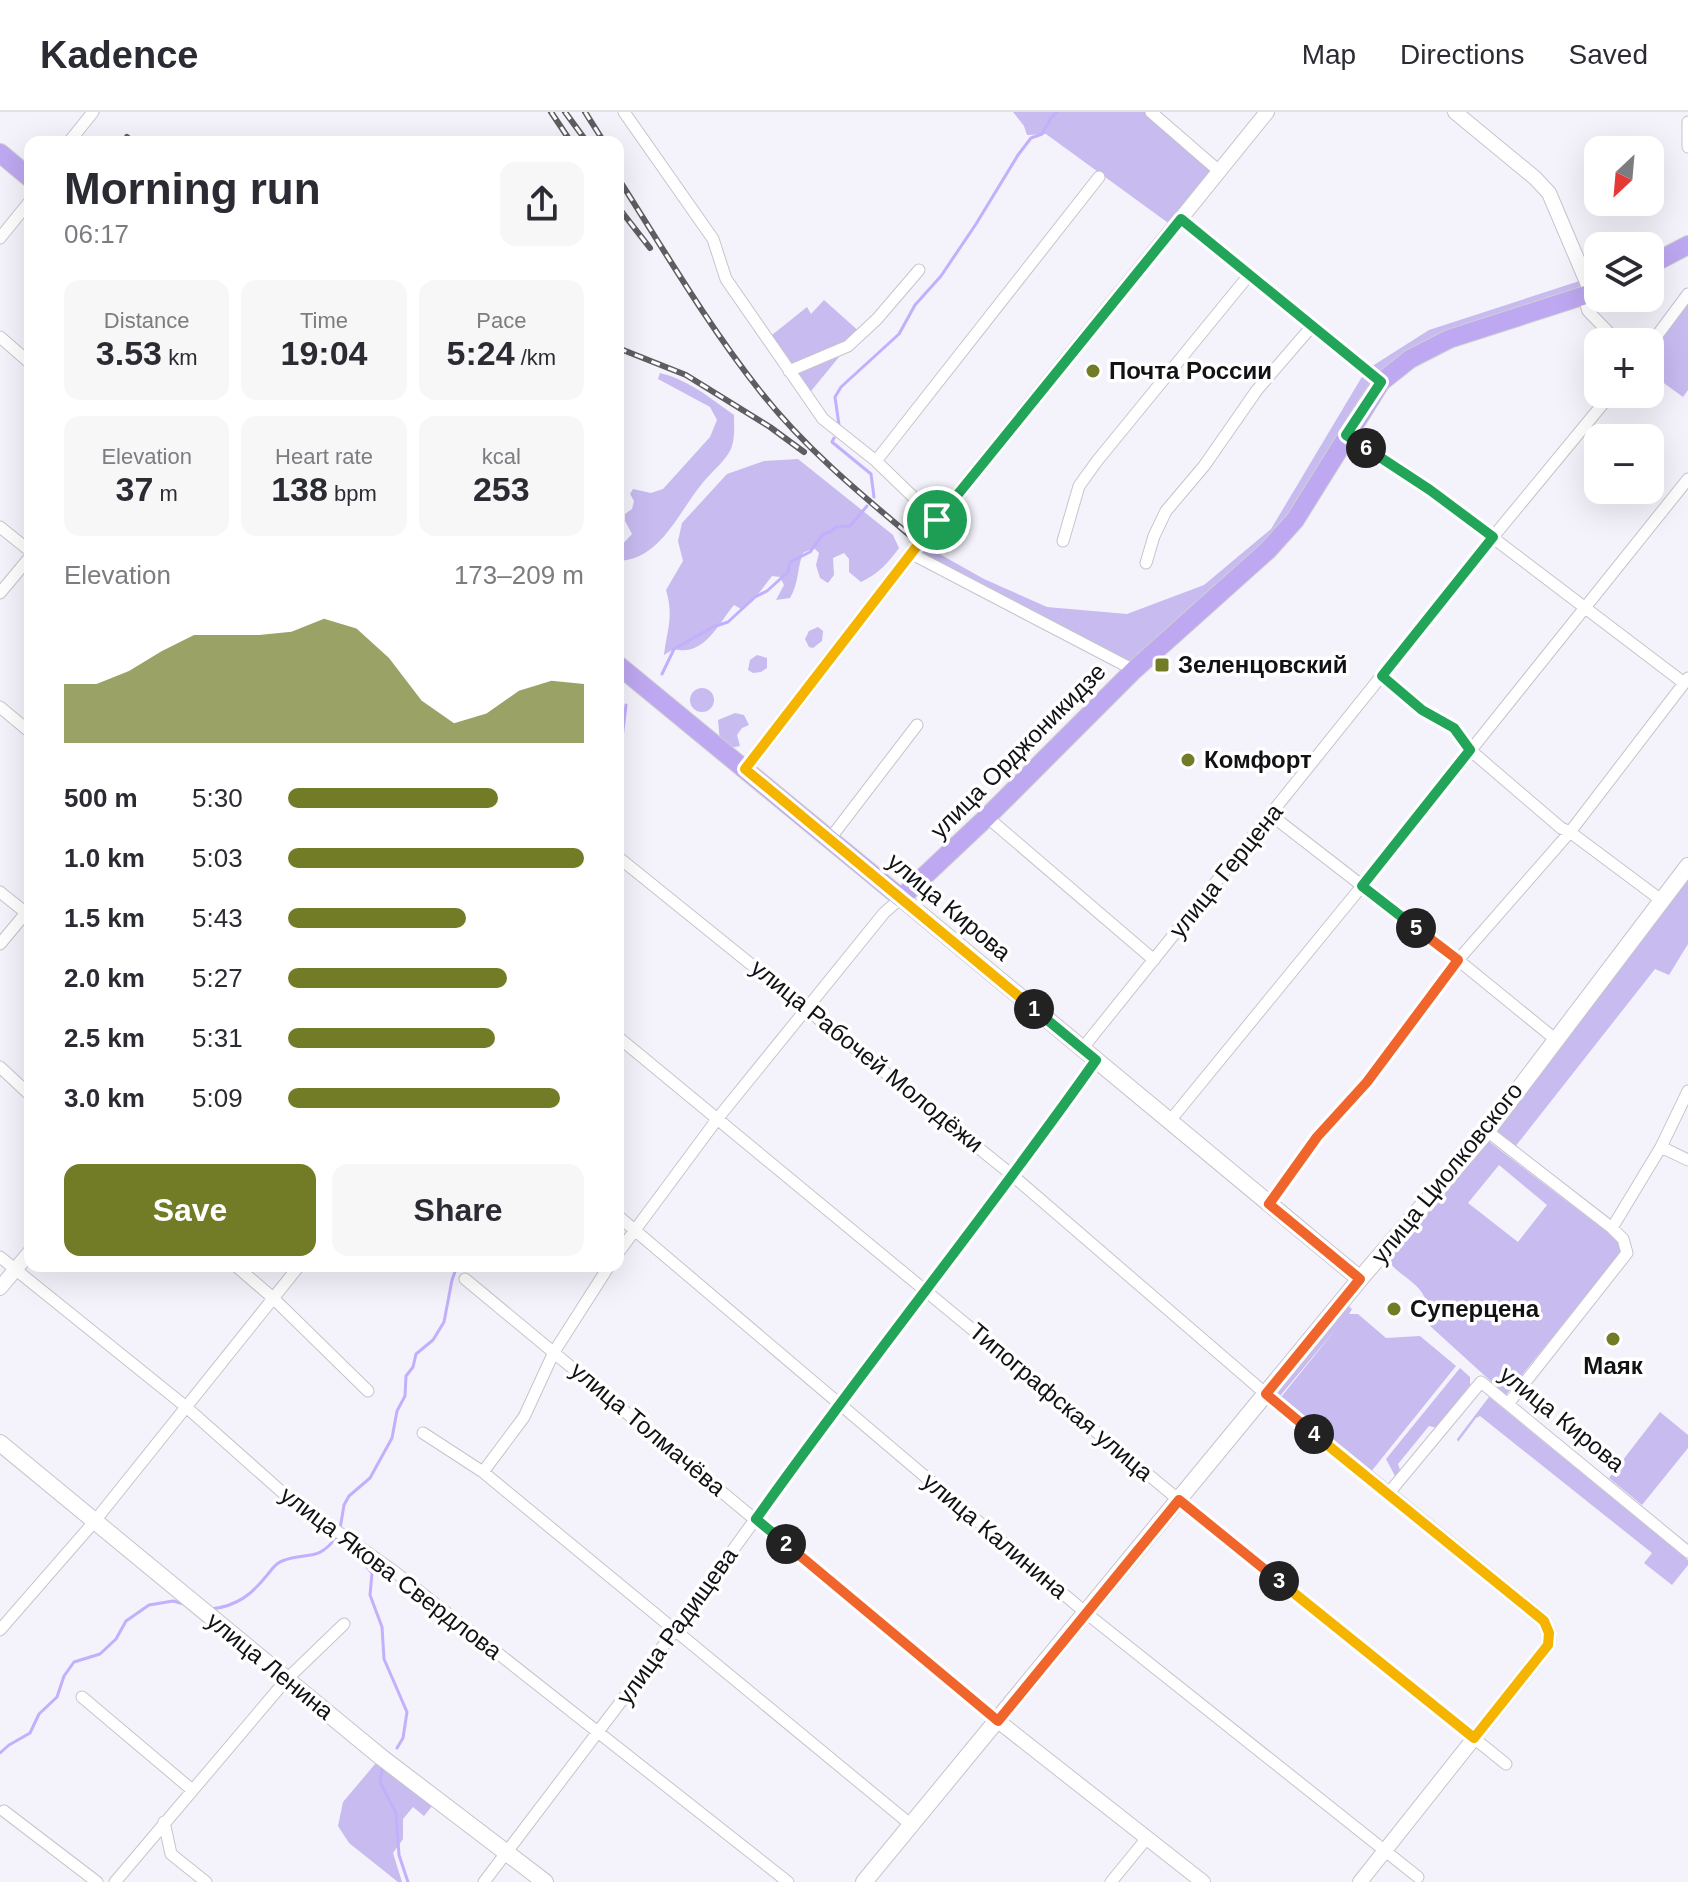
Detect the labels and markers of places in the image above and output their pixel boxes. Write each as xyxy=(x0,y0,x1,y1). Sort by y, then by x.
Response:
place label: Почта России xyxy=(1109,357,1272,384)
marker: Почта России xyxy=(1084,362,1102,380)
pin: 6 xyxy=(1346,428,1386,468)
pin xyxy=(903,486,971,554)
place label: Зеленцовский xyxy=(1178,651,1348,678)
marker: Зеленцовский xyxy=(1153,656,1171,674)
place label: Комфорт xyxy=(1204,746,1312,773)
marker: Комфорт xyxy=(1179,751,1197,769)
pin: 5 xyxy=(1396,908,1436,948)
pin: 1 xyxy=(1014,989,1054,1029)
place label: Суперцена xyxy=(1410,1295,1540,1322)
marker: Суперцена xyxy=(1385,1300,1403,1318)
marker: Маяк xyxy=(1604,1330,1622,1348)
place label: Маяк xyxy=(1583,1352,1644,1379)
pin: 4 xyxy=(1294,1414,1334,1454)
pin: 2 xyxy=(766,1524,806,1564)
pin: 3 xyxy=(1259,1561,1299,1601)

